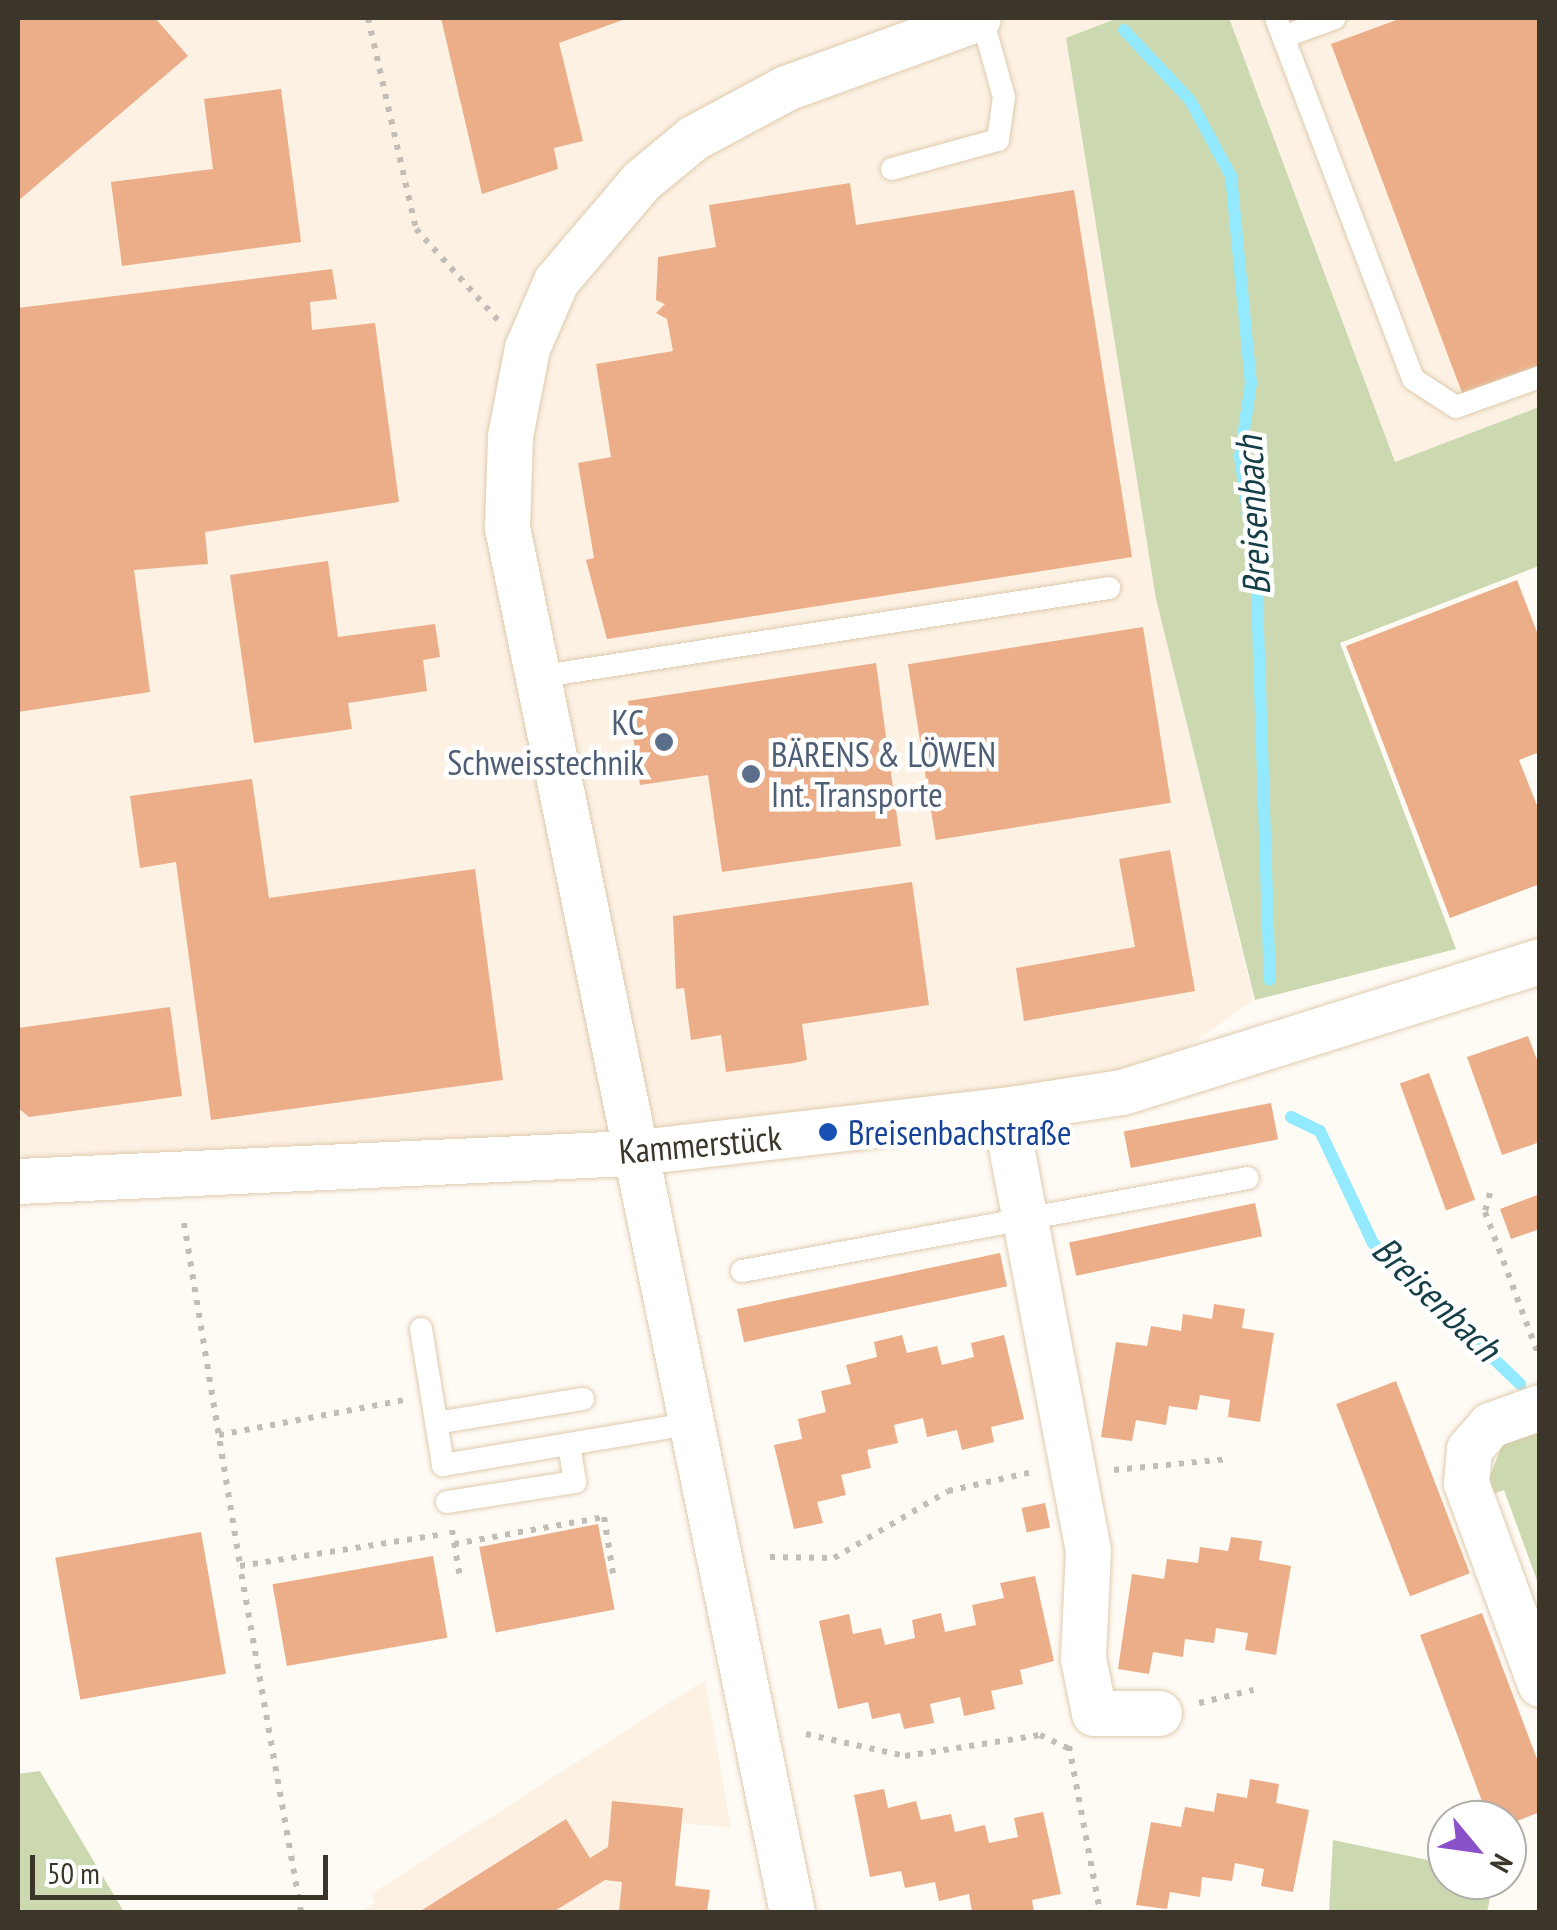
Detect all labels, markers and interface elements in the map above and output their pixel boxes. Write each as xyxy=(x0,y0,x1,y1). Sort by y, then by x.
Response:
water label: Breisenbach xyxy=(1225,435,1279,597)
place label: KC Schweisstechnik xyxy=(447,701,644,783)
marker: KC Schweisstechnik xyxy=(653,731,675,753)
place label: BÄRENS & LÖWEN Int. Transporte xyxy=(771,733,996,815)
marker: BÄRENS & LÖWEN Int. Transporte xyxy=(740,763,762,785)
place label: Breisenbachstraße xyxy=(848,1111,1071,1153)
street label: Kammerstück xyxy=(617,1116,783,1172)
marker: Breisenbachstraße xyxy=(817,1121,839,1143)
water label: Breisenbach xyxy=(1364,1226,1510,1370)
north arrow xyxy=(1427,1800,1527,1900)
scale bar xyxy=(35,1835,332,1897)
text: N xyxy=(1482,1848,1522,1879)
text: 50 m xyxy=(47,1853,100,1892)

